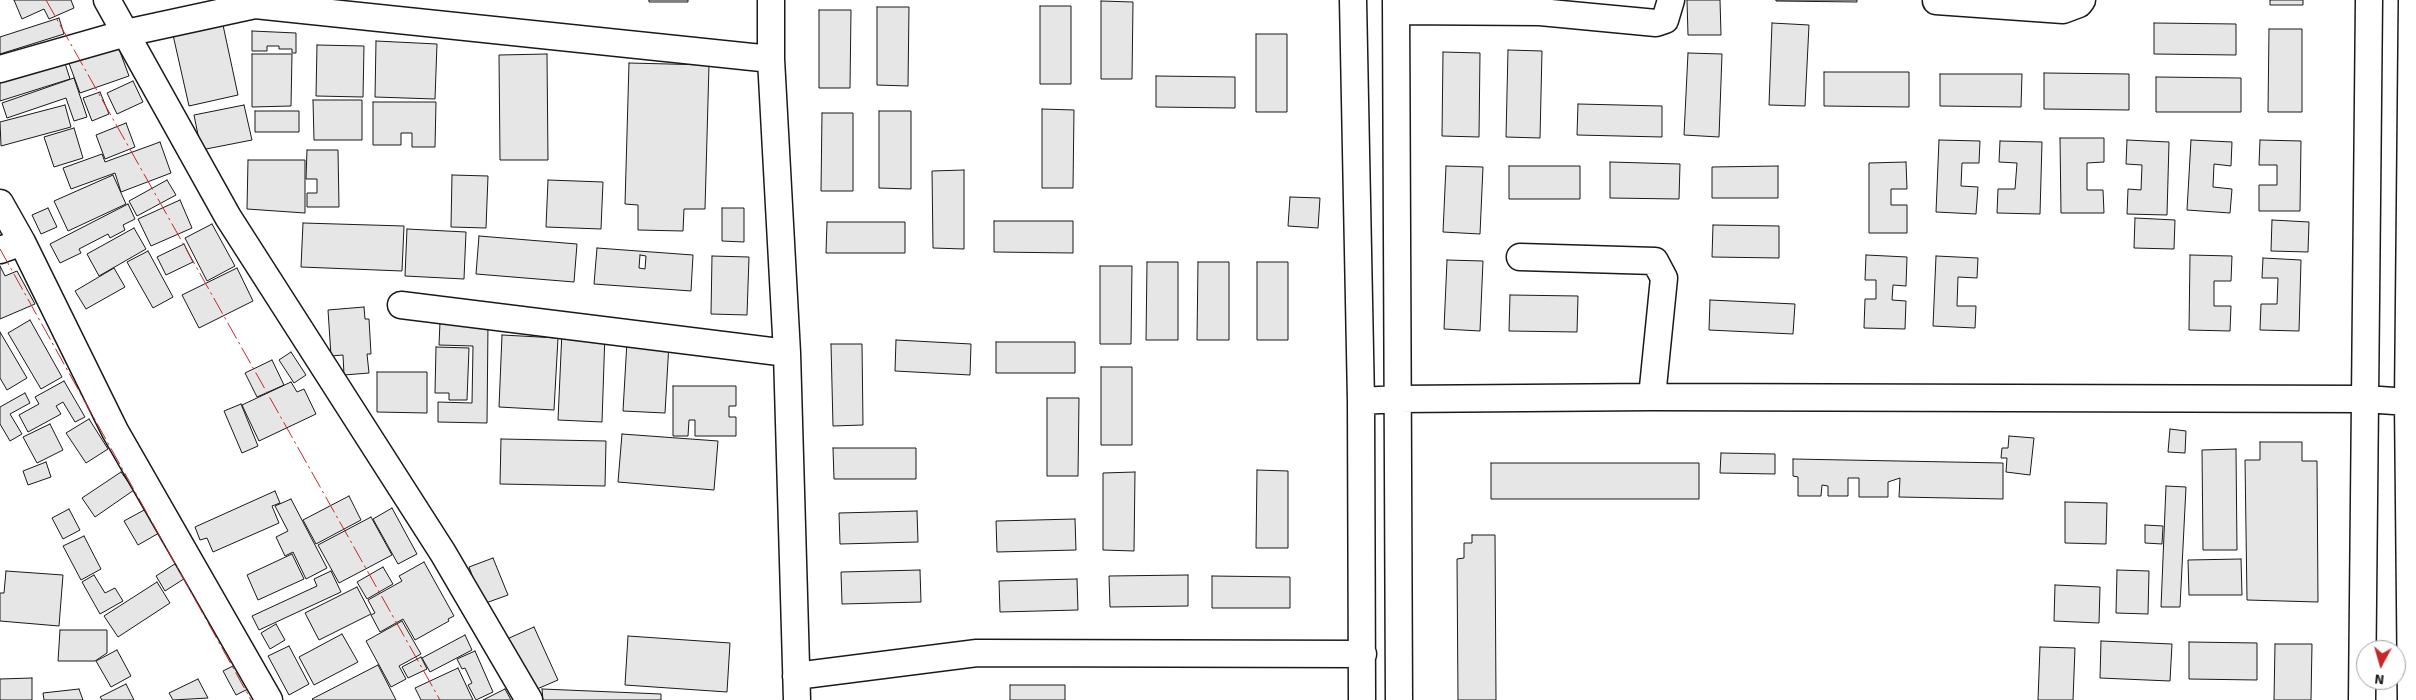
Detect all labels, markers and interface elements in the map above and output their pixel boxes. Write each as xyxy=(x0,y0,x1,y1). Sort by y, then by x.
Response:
north arrow xyxy=(2356,640,2406,690)
text: N xyxy=(2374,670,2385,688)

